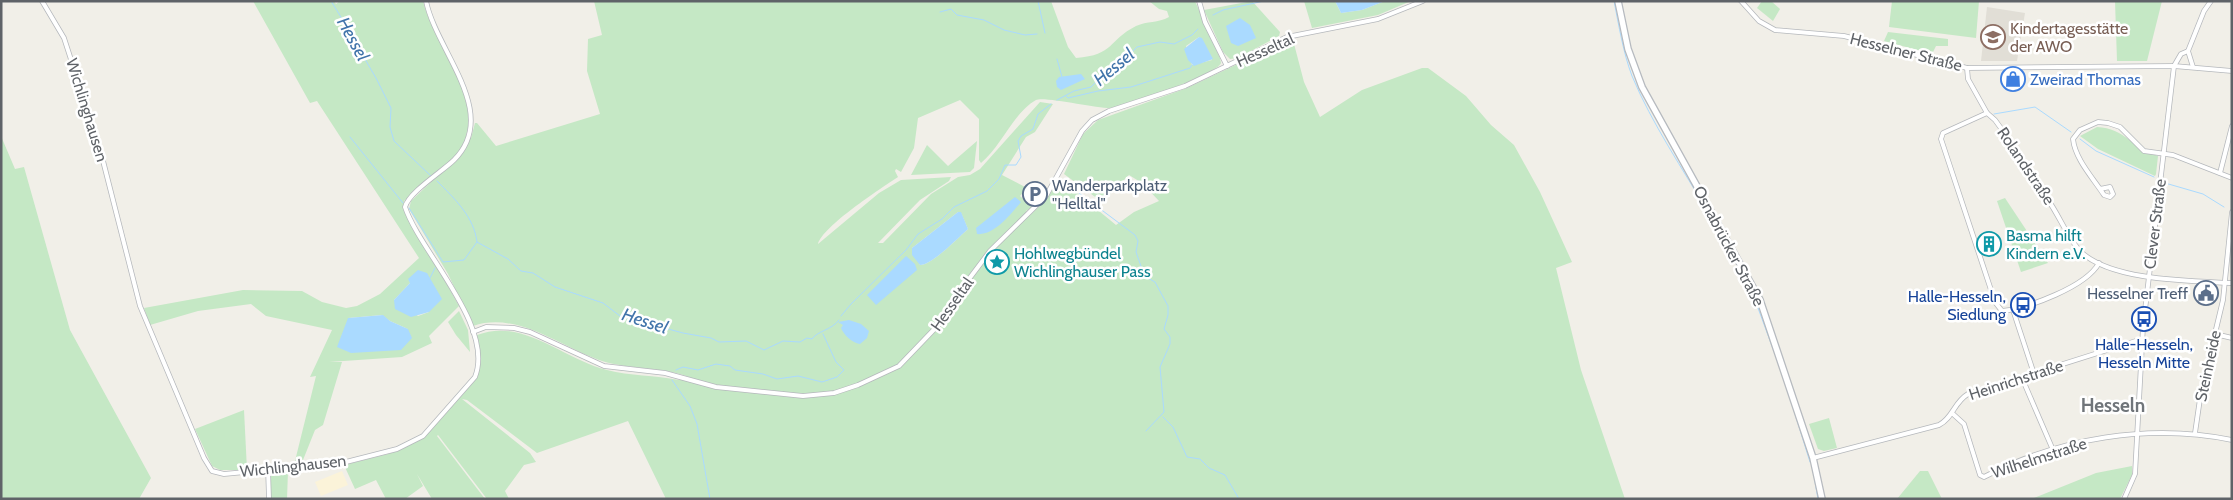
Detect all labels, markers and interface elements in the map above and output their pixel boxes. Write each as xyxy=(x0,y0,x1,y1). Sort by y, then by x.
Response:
water label: Hessel xyxy=(332,13,374,66)
place label: Kindertagesstätte der AWO xyxy=(2010,19,2128,56)
school or university icon: Kindertagesstätte der AWO xyxy=(1980,24,2006,50)
street label: Hesseltal xyxy=(1233,29,1297,71)
street label: Hesselner Straße xyxy=(1848,29,1964,75)
water label: Hessel xyxy=(1089,43,1140,90)
street label: Wichlinghausen xyxy=(62,56,112,164)
shop icon: Zweirad Thomas xyxy=(2000,66,2026,92)
place label: Zweirad Thomas xyxy=(2030,70,2141,89)
street label: Rolandstraße xyxy=(1993,124,2059,208)
place label: Wanderparkplatz "Helltal" xyxy=(1052,176,1168,213)
street label: Clever Straße xyxy=(2140,178,2170,270)
parking icon: Wanderparkplatz "Helltal" xyxy=(1022,181,1048,207)
street label: Osnabrücker Straße xyxy=(1689,183,1769,309)
place label: Basma hilft Kindern e.V. xyxy=(2006,226,2086,263)
building icon: Basma hilft Kindern e.V. xyxy=(1976,231,2002,257)
place label: Hohlwegbündel Wichlinghauser Pass xyxy=(1014,244,1151,281)
place icon: Hohlwegbündel Wichlinghauser Pass xyxy=(984,249,1010,275)
street label: Hesseltal xyxy=(927,273,977,335)
public building icon: Hesselner Treff xyxy=(2193,280,2219,306)
place label: Hesselner Treff xyxy=(2087,284,2189,303)
place label: Halle-Hesseln, Siedlung xyxy=(1908,287,2007,324)
bus stop icon: Halle-Hesseln, Siedlung xyxy=(2010,292,2036,318)
water label: Hessel xyxy=(619,303,671,339)
bus stop icon: Halle-Hesseln, Hesseln Mitte xyxy=(2131,306,2157,332)
street label: Steinheide xyxy=(2191,329,2225,403)
place label: Halle-Hesseln, Hesseln Mitte xyxy=(2095,335,2193,372)
street label: Heinrichstraße xyxy=(1966,356,2066,404)
district label: Hesseln xyxy=(2081,394,2145,417)
street label: Wilhelmstraße xyxy=(1989,434,2089,482)
street label: Wichlinghausen xyxy=(239,451,347,481)

